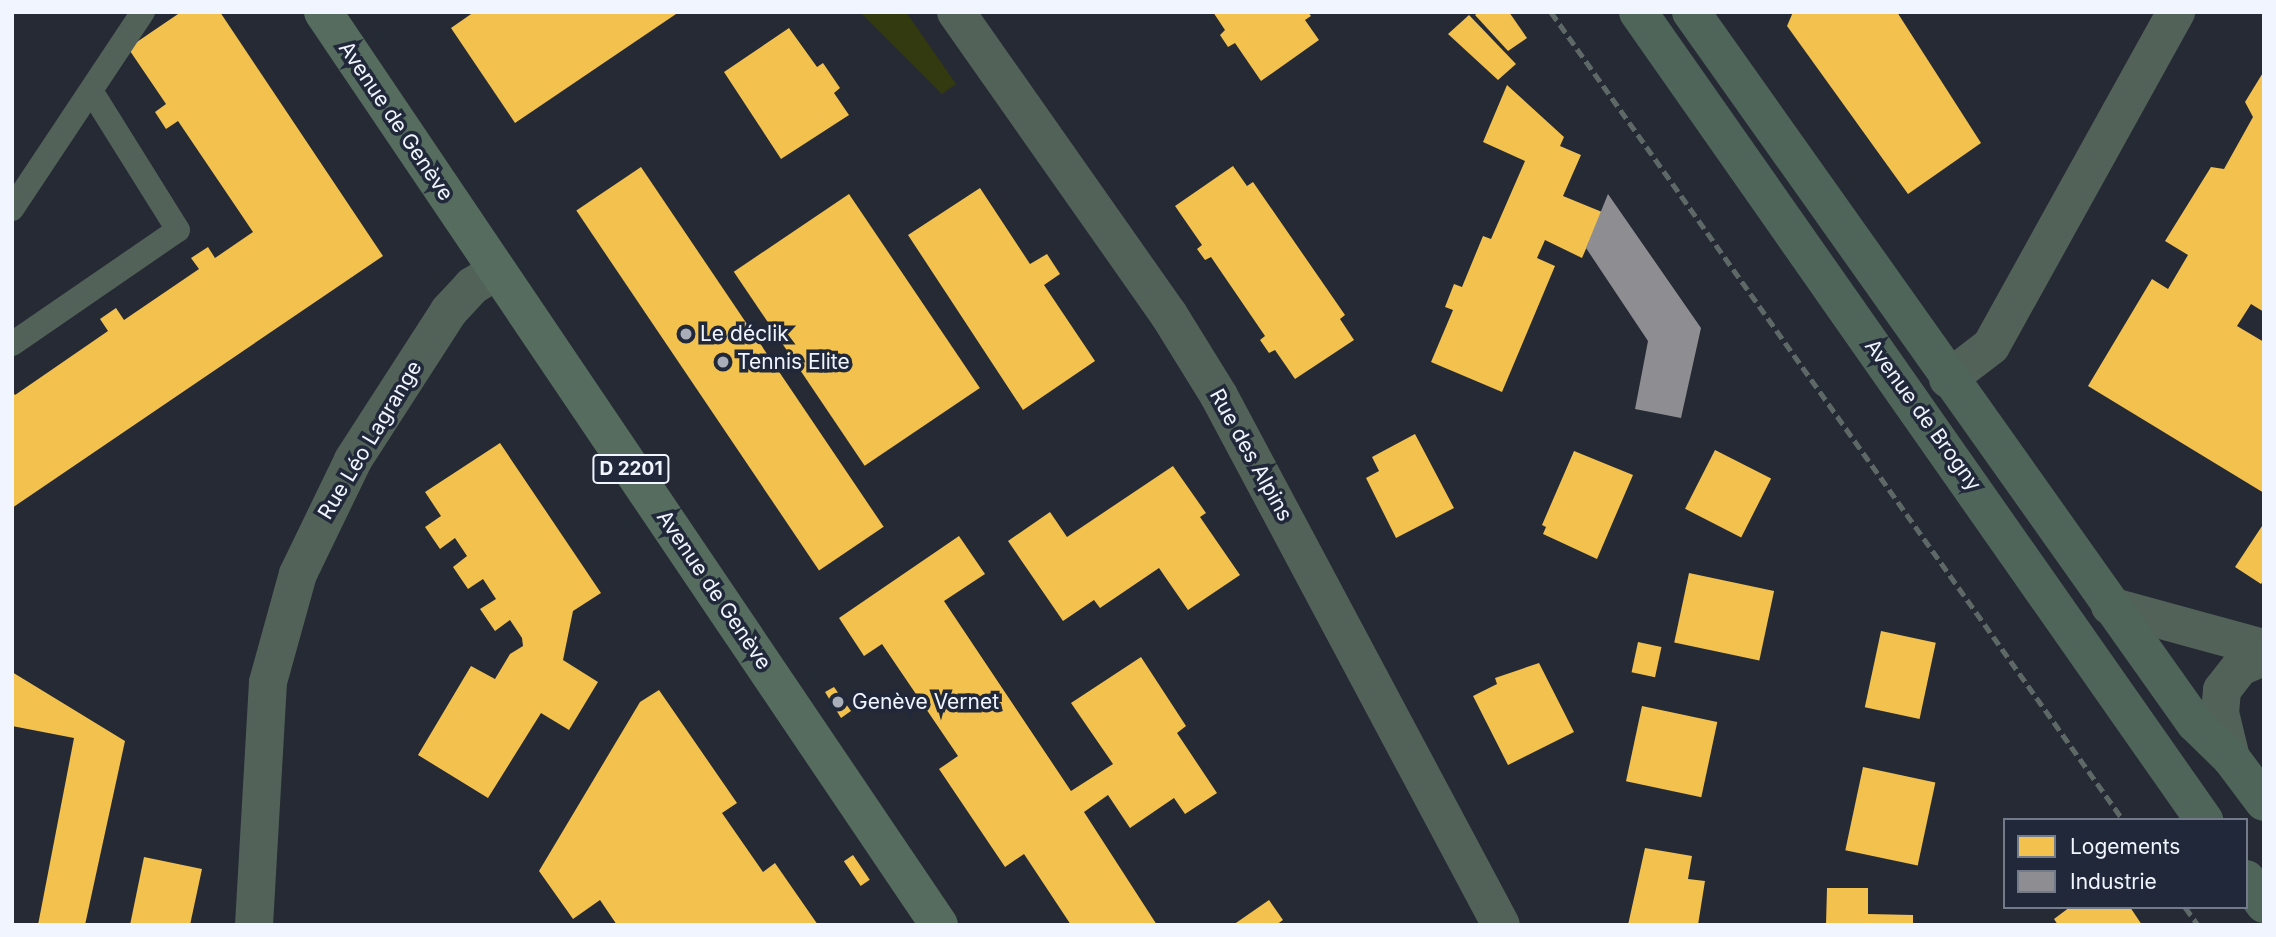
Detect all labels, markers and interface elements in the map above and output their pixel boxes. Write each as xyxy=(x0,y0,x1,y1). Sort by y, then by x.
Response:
street label: Avenue de Genève xyxy=(333,37,459,205)
place label: Le déclik xyxy=(700,321,789,347)
marker: Le déclik xyxy=(678,326,694,342)
street label: Avenue de Brogny xyxy=(1860,334,1986,496)
place label: Tennis Elite xyxy=(737,349,850,375)
marker: Tennis Elite xyxy=(715,354,731,370)
street label: Rue Léo Lagrange xyxy=(313,356,427,524)
street label: Rue des Alpins xyxy=(1204,385,1298,525)
road number: D 2201 xyxy=(591,454,671,484)
street label: Avenue de Genève xyxy=(651,506,777,674)
place label: Genève Vernet xyxy=(852,689,999,715)
marker: Genève Vernet xyxy=(830,694,846,710)
legend xyxy=(2003,818,2248,909)
text: Logements xyxy=(2070,834,2180,859)
text: Industrie xyxy=(2070,869,2157,894)

